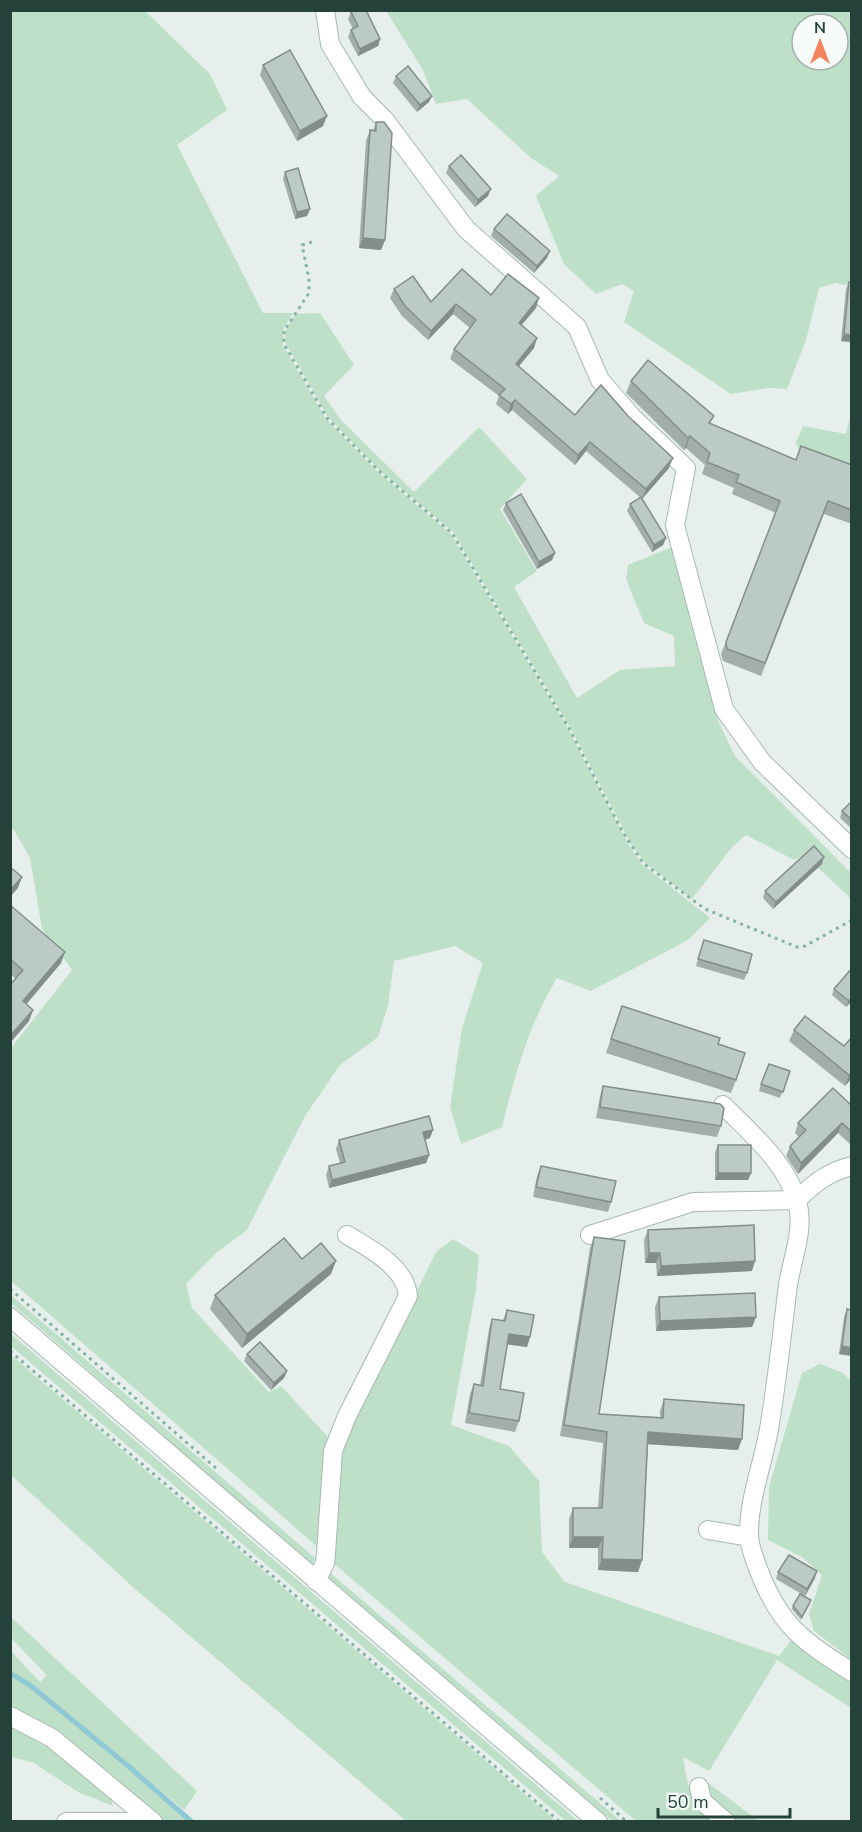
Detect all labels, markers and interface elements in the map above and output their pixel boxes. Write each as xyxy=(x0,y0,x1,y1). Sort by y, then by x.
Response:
north arrow xyxy=(790,12,850,72)
text: N xyxy=(814,17,826,39)
scale bar xyxy=(658,1781,790,1819)
text: 50 m xyxy=(667,1790,709,1814)

